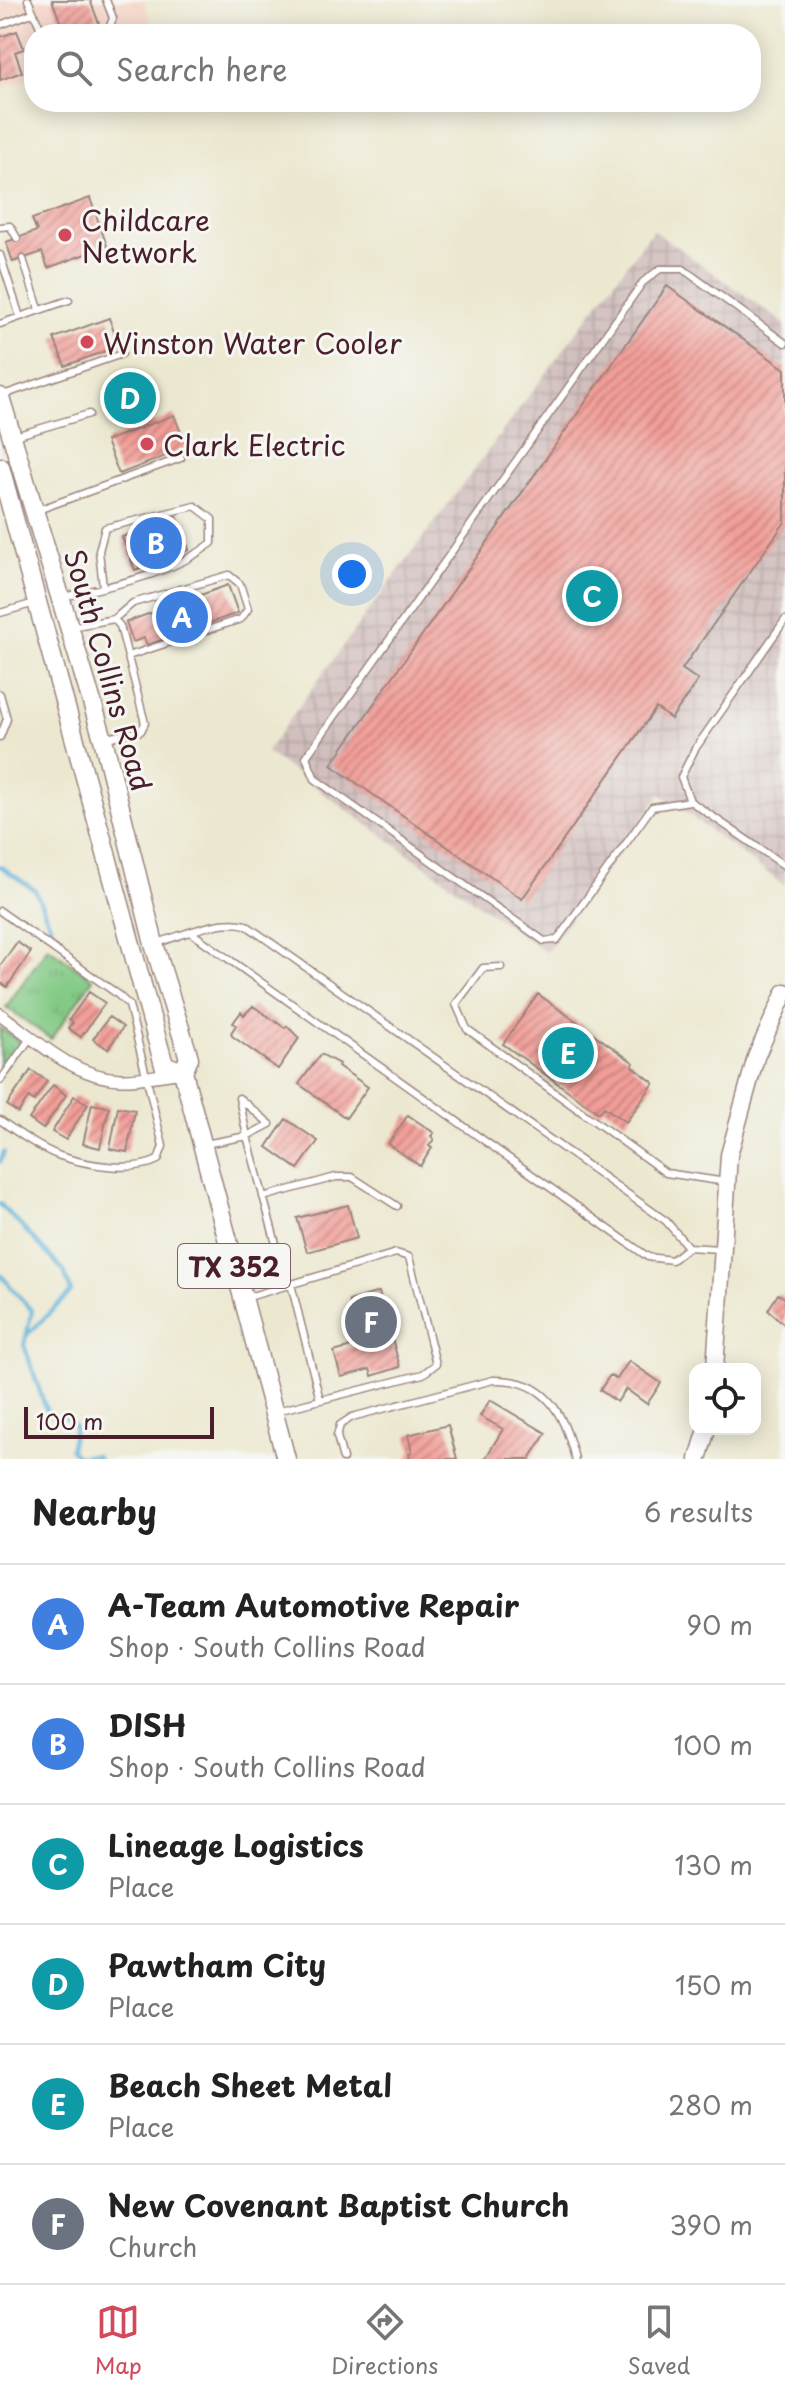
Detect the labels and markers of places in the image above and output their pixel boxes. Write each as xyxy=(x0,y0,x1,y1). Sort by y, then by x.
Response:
place label: Childcare Network xyxy=(81,198,210,273)
marker: Childcare Network xyxy=(56,226,74,244)
place label: Winston Water Cooler xyxy=(103,321,403,364)
marker: Winston Water Cooler xyxy=(78,333,96,351)
pin: D xyxy=(104,368,156,428)
place label: Clark Electric xyxy=(163,423,346,466)
marker: Clark Electric xyxy=(138,435,156,453)
pin: B xyxy=(130,513,182,573)
pin: C xyxy=(566,566,618,626)
pin: A xyxy=(156,587,208,647)
pin: E xyxy=(542,1023,594,1083)
pin: F xyxy=(345,1292,397,1352)

